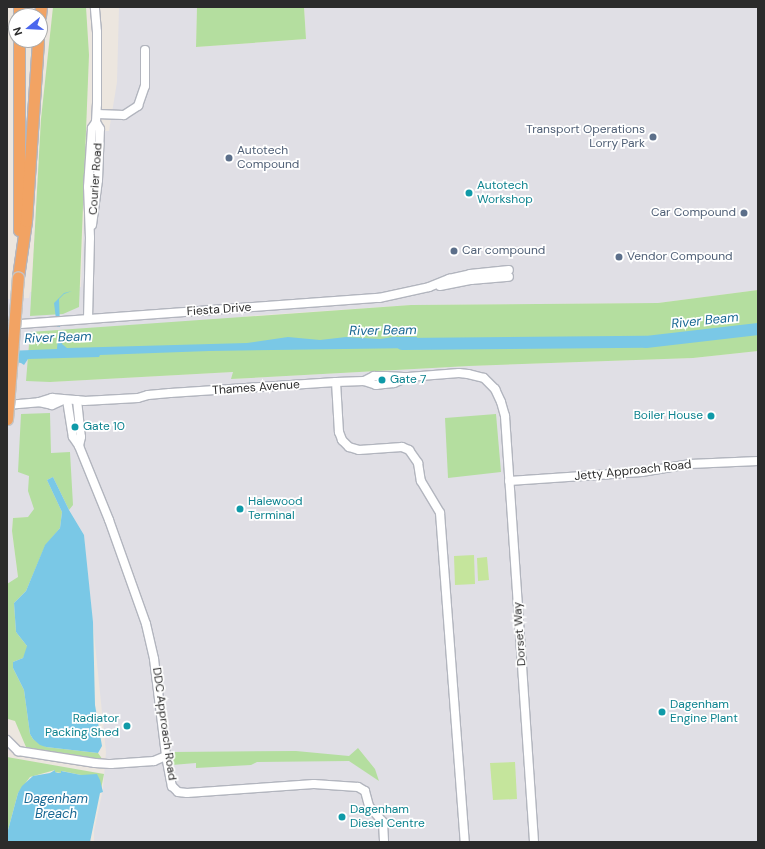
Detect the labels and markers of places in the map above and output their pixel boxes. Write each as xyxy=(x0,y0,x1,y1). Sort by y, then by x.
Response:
place label: Transport Operations Lorry Park xyxy=(526,123,645,151)
marker: Transport Operations Lorry Park xyxy=(648,132,658,142)
place label: Autotech Compound xyxy=(237,144,299,172)
marker: Autotech Compound xyxy=(224,153,234,163)
place label: Autotech Workshop xyxy=(477,179,533,207)
marker: Autotech Workshop xyxy=(464,188,474,198)
place label: Car Compound xyxy=(651,206,736,220)
marker: Car Compound xyxy=(739,208,749,218)
place label: Car compound xyxy=(462,244,545,258)
marker: Car compound xyxy=(449,246,459,256)
place label: Vendor Compound xyxy=(627,250,733,264)
marker: Vendor Compound xyxy=(614,252,624,262)
place label: Gate 7 xyxy=(390,373,426,387)
marker: Gate 7 xyxy=(377,375,387,385)
place label: Boiler House xyxy=(634,409,703,423)
marker: Boiler House xyxy=(706,411,716,421)
place label: Gate 10 xyxy=(83,420,125,434)
marker: Gate 10 xyxy=(70,422,80,432)
place label: Halewood Terminal xyxy=(248,495,303,523)
marker: Halewood Terminal xyxy=(235,504,245,514)
place label: Dagenham Engine Plant xyxy=(670,698,738,726)
marker: Dagenham Engine Plant xyxy=(657,707,667,717)
place label: Radiator Packing Shed xyxy=(45,712,119,740)
marker: Radiator Packing Shed xyxy=(122,721,132,731)
place label: Dagenham Diesel Centre xyxy=(350,803,425,831)
marker: Dagenham Diesel Centre xyxy=(337,812,347,822)

